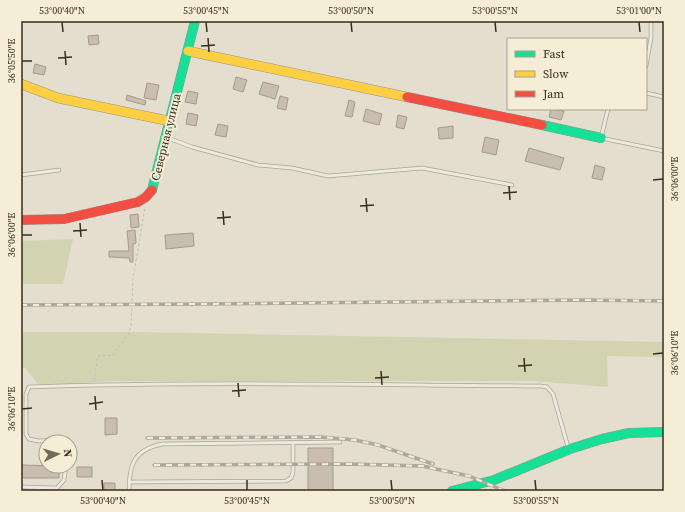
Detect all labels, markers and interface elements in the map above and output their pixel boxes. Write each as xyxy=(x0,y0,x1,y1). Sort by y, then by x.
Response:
text: 53°00'40"N xyxy=(39,4,85,17)
text: 53°00'45"N xyxy=(183,4,229,17)
text: 53°00'50"N xyxy=(328,4,374,17)
text: 53°00'55"N xyxy=(472,4,518,17)
text: 53°01'00"N xyxy=(616,4,662,17)
legend xyxy=(507,38,647,110)
text: 36°05'50"E xyxy=(5,39,18,83)
text: Fast xyxy=(543,46,565,62)
text: Slow xyxy=(543,66,569,82)
text: Jam xyxy=(542,86,564,102)
street label: Северная улица xyxy=(147,91,185,182)
text: 36°06'00"E xyxy=(668,157,681,201)
text: 36°06'00"E xyxy=(5,213,18,257)
text: 36°06'10"E xyxy=(668,331,681,375)
text: 36°06'10"E xyxy=(5,387,18,431)
north arrow xyxy=(38,434,78,474)
text: N xyxy=(60,449,75,458)
text: 53°00'40"N xyxy=(80,494,126,507)
text: 53°00'45"N xyxy=(224,494,270,507)
text: 53°00'50"N xyxy=(369,494,415,507)
text: 53°00'55"N xyxy=(513,494,559,507)

